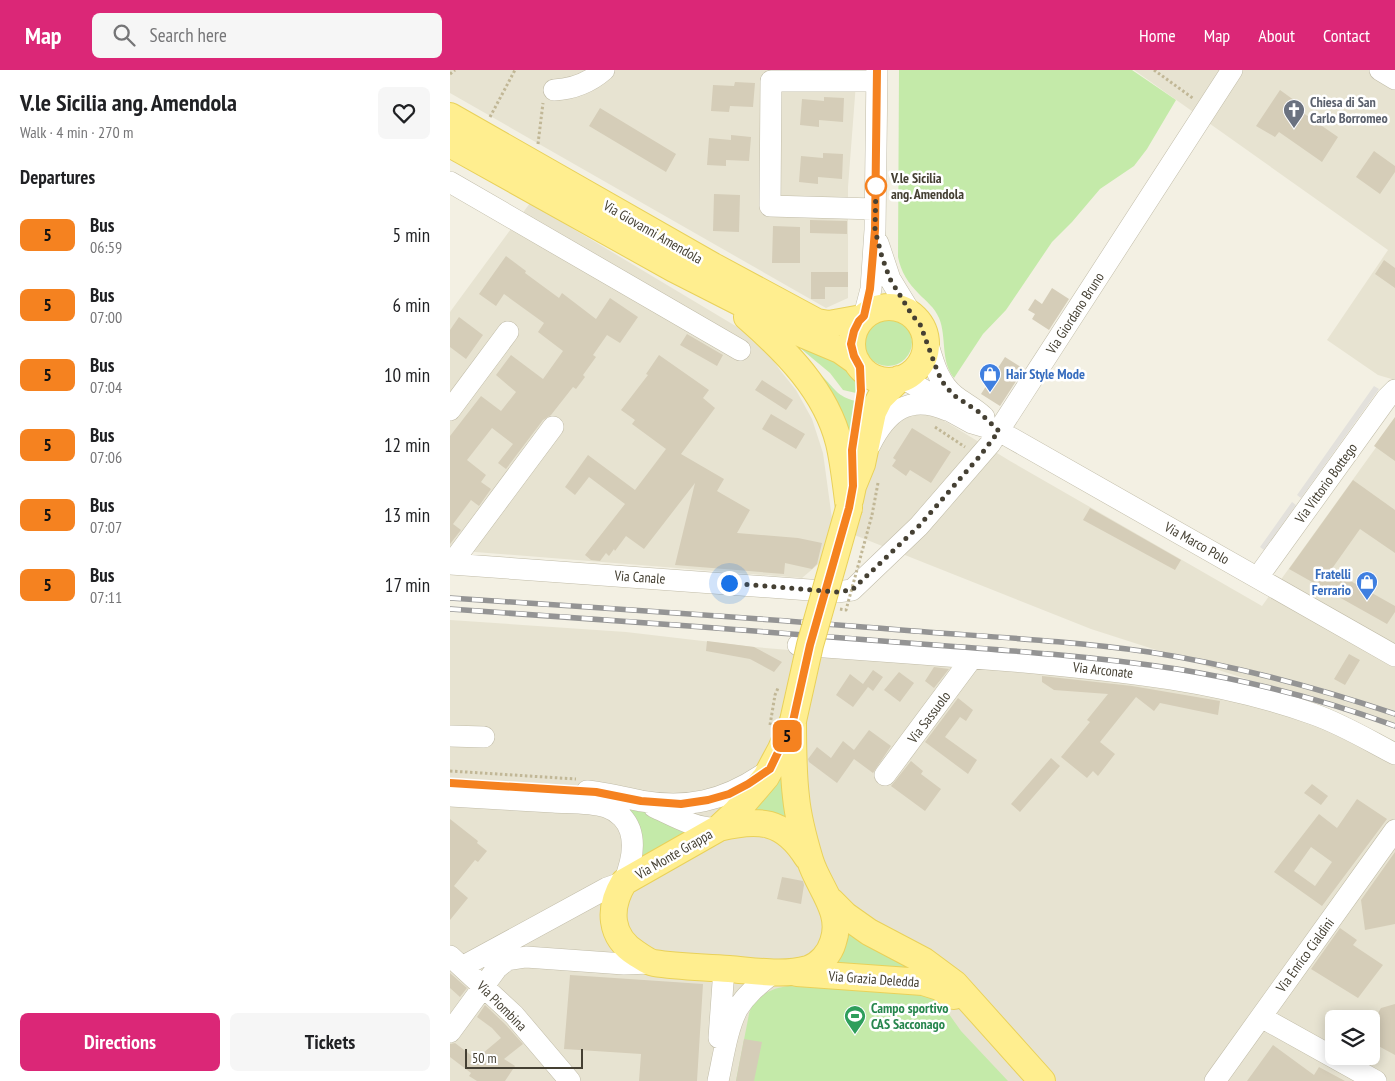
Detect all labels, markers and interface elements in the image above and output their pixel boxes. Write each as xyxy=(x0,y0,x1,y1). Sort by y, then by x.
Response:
search box xyxy=(92,13,442,58)
text: Map xyxy=(25,20,62,51)
icon: search xyxy=(110,21,138,49)
text: Search here xyxy=(150,23,227,47)
text: Home xyxy=(1139,24,1176,47)
text: Map xyxy=(1204,24,1230,47)
text: About xyxy=(1258,24,1295,47)
text: Contact xyxy=(1323,24,1370,47)
text: V.le Sicilia ang. Amendola xyxy=(20,87,237,118)
button: heart xyxy=(378,87,430,139)
place label: Chiesa di San Carlo Borromeo xyxy=(1310,93,1388,127)
church icon: Chiesa di San Carlo Borromeo xyxy=(1282,98,1306,129)
text: Walk · 4 min · 270 m xyxy=(20,122,133,142)
text: Departures xyxy=(20,165,95,189)
place label: V.le Sicilia ang. Amendola xyxy=(890,169,964,203)
marker: V.le Sicilia ang. Amendola xyxy=(865,175,887,197)
street label: Via Giovanni Amendola xyxy=(599,196,706,268)
text: Bus xyxy=(90,213,114,237)
text: 5 xyxy=(43,223,52,246)
text: 5 min xyxy=(393,223,430,247)
text: 06:59 xyxy=(90,237,122,257)
street label: Via Giordano Bruno xyxy=(1041,269,1108,358)
text: Bus xyxy=(90,283,114,307)
text: 5 xyxy=(43,293,52,316)
text: 6 min xyxy=(393,293,430,317)
text: 07:00 xyxy=(90,307,122,327)
text: Bus xyxy=(90,353,114,377)
shop icon: Hair Style Mode xyxy=(978,362,1002,393)
text: 5 xyxy=(43,363,52,386)
text: 10 min xyxy=(384,363,430,387)
place label: Hair Style Mode xyxy=(1006,365,1085,383)
text: 07:04 xyxy=(90,377,122,397)
text: Bus xyxy=(90,423,114,447)
text: 5 xyxy=(43,433,52,456)
text: 12 min xyxy=(384,433,430,457)
street label: Via Vittorio Bottego xyxy=(1290,439,1361,527)
text: 07:06 xyxy=(90,447,122,467)
text: Bus xyxy=(90,493,114,517)
text: 5 xyxy=(43,503,52,526)
text: 13 min xyxy=(384,503,430,527)
text: 07:07 xyxy=(90,517,122,537)
street label: Via Marco Polo xyxy=(1161,517,1233,568)
text: Bus xyxy=(90,563,114,587)
place label: Fratelli Ferrario xyxy=(1312,565,1351,599)
street label: Via Canale xyxy=(613,566,666,588)
shop icon: Fratelli Ferrario xyxy=(1355,570,1379,601)
your location xyxy=(717,571,742,596)
text: 5 xyxy=(43,573,52,596)
text: 17 min xyxy=(385,573,430,597)
text: 07:11 xyxy=(90,587,122,607)
street label: Via Arconate xyxy=(1071,658,1134,682)
street label: Via Sassuolo xyxy=(903,687,954,747)
line badge: 5 xyxy=(771,720,803,752)
text: 5 xyxy=(783,724,791,747)
street label: Via Monte Grappa xyxy=(631,825,716,884)
street label: Via Enrico Cialdini xyxy=(1271,914,1338,996)
street label: Via Grazia Deledda xyxy=(827,967,920,991)
street label: Via Piombina xyxy=(472,976,531,1035)
place label: Campo sportivo CAS Sacconago xyxy=(871,999,949,1033)
sports icon: Campo sportivo CAS Sacconago xyxy=(843,1004,867,1035)
map controls xyxy=(1325,1010,1380,1065)
button: layers xyxy=(1325,1010,1380,1065)
button: Directions xyxy=(20,1013,220,1071)
button: Tickets xyxy=(230,1013,430,1071)
scale bar xyxy=(465,1046,582,1069)
text: 50 m xyxy=(472,1049,497,1067)

